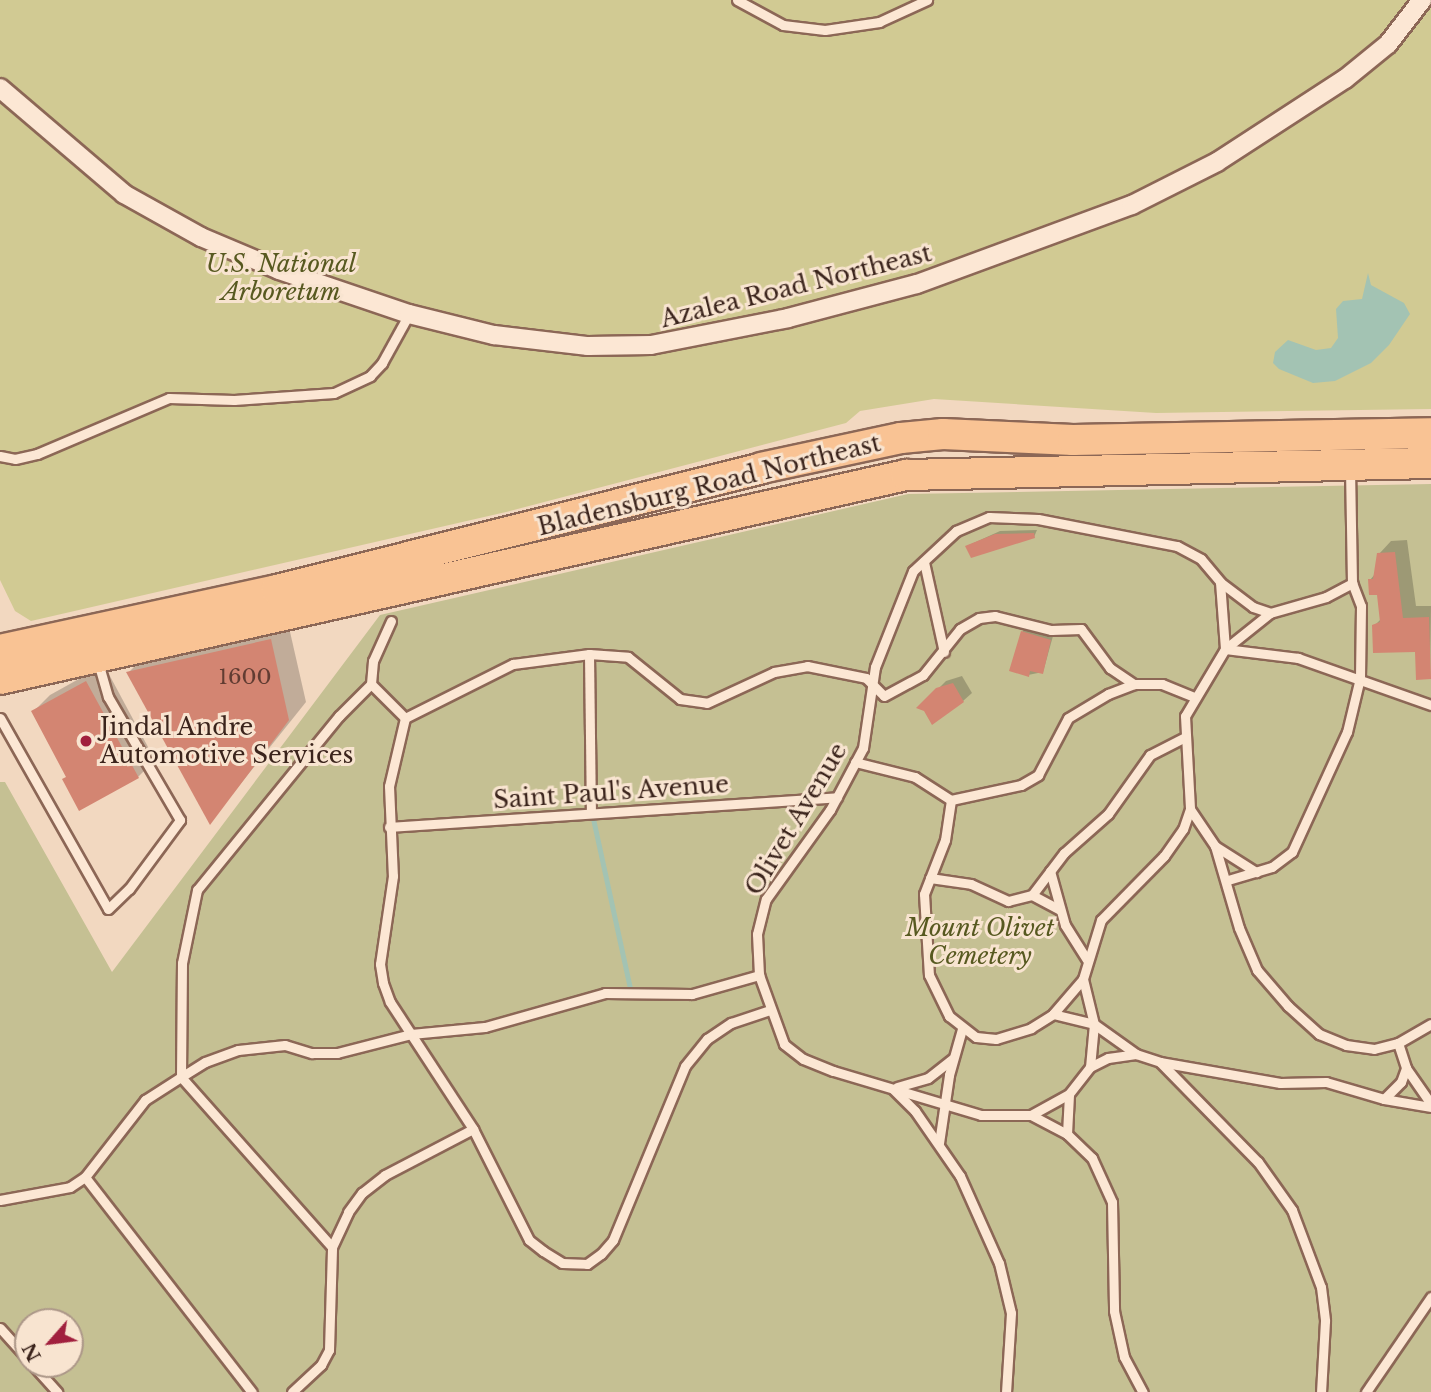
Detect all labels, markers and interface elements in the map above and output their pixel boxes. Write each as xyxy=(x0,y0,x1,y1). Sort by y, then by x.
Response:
street label: Azalea Road Northeast xyxy=(657,238,935,334)
park label: U.S. National Arboretum xyxy=(205,250,357,306)
street label: Bladensburg Road Northeast xyxy=(534,428,884,542)
house number: 1600 xyxy=(219,664,271,690)
place label: Jindal Andre Automotive Services xyxy=(100,713,353,769)
marker: Jindal Andre Automotive Services xyxy=(78,733,94,749)
street label: Olivet Avenue xyxy=(739,737,853,901)
street label: Saint Paul's Avenue xyxy=(492,769,730,815)
park label: Mount Olivet Cemetery xyxy=(905,914,1055,970)
north arrow xyxy=(14,1308,84,1378)
text: N xyxy=(17,1339,46,1365)

